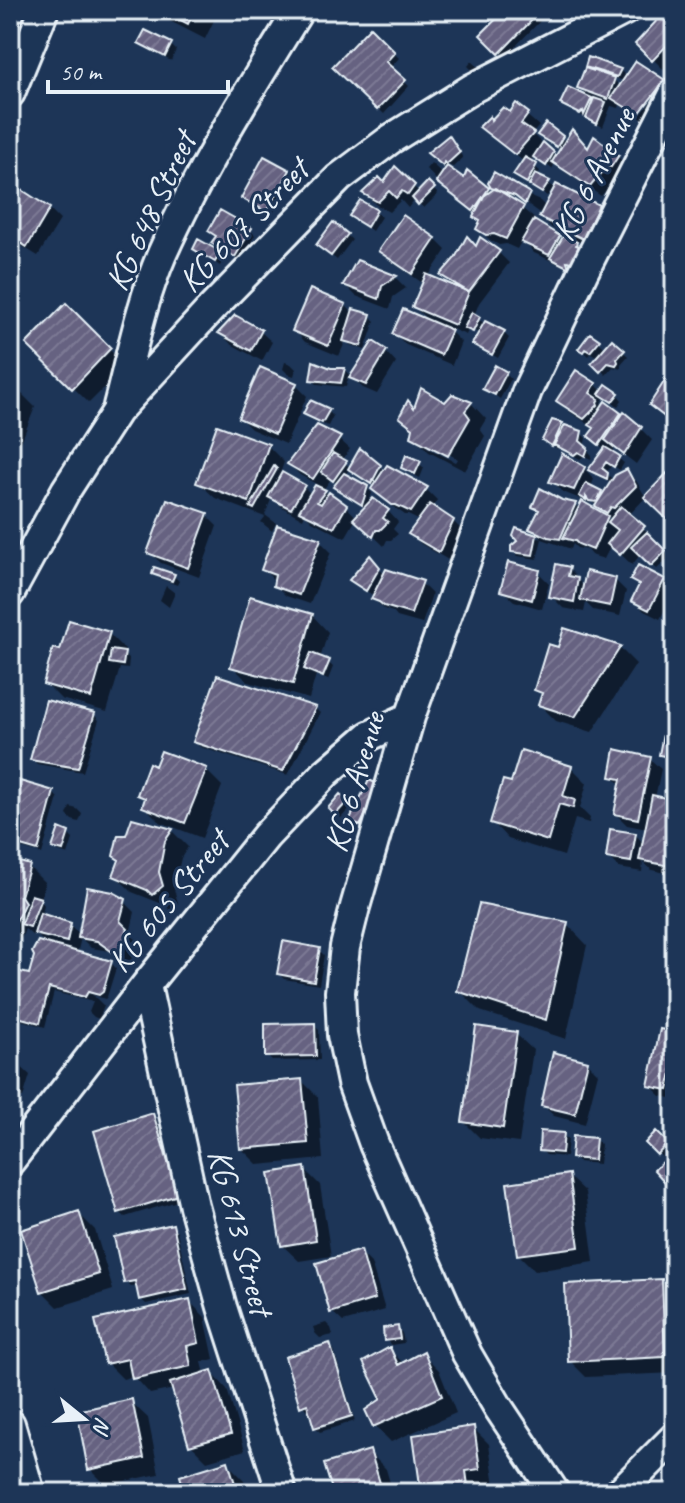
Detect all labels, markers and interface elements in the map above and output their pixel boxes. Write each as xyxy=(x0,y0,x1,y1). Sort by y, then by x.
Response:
scale bar xyxy=(48,44,228,94)
text: 50 m xyxy=(60,57,103,87)
street label: KG 6 Avenue xyxy=(541,98,646,248)
street label: KG 648 Street xyxy=(95,120,207,297)
street label: KG 607 Street xyxy=(168,145,321,301)
street label: KG 6 Avenue xyxy=(314,705,395,857)
street label: KG 605 Street xyxy=(98,818,241,981)
street label: KG 613 Street xyxy=(198,1144,285,1324)
north arrow xyxy=(44,1379,124,1459)
text: N xyxy=(86,1414,117,1439)

